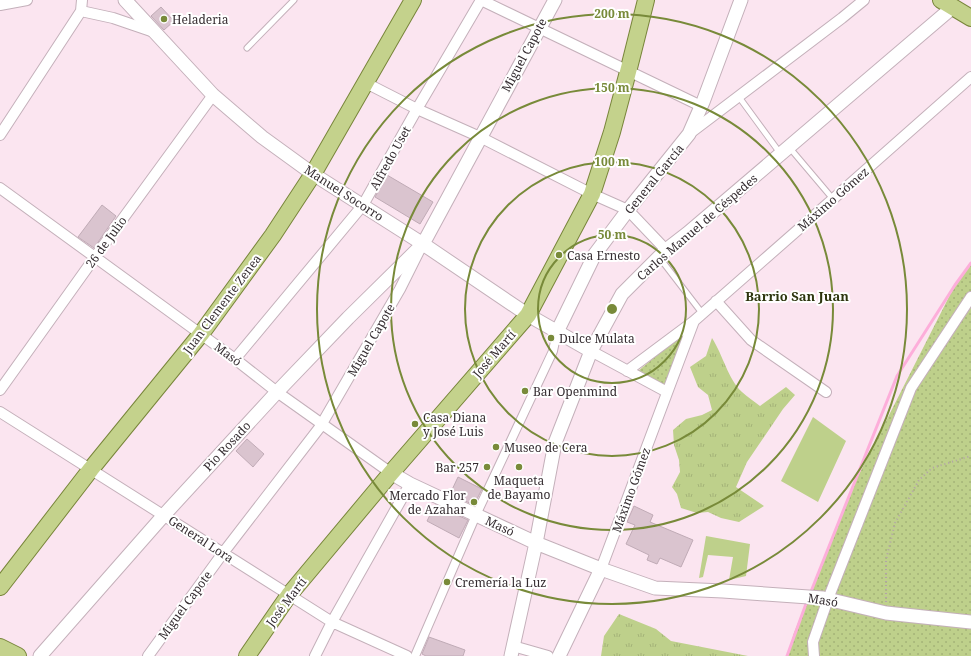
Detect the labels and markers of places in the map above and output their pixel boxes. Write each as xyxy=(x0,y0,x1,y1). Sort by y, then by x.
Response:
place label: Heladeria xyxy=(172,11,229,28)
marker: Heladeria xyxy=(159,14,169,24)
place label: Casa Ernesto xyxy=(567,247,640,264)
marker: Casa Ernesto xyxy=(554,250,564,260)
centre of rings xyxy=(605,302,619,316)
place label: Dulce Mulata xyxy=(559,330,635,347)
marker: Dulce Mulata xyxy=(546,333,556,343)
place label: Bar Openmind xyxy=(533,383,618,400)
marker: Bar Openmind xyxy=(520,386,530,396)
place label: Casa Diana y José Luis xyxy=(423,409,486,440)
marker: Casa Diana y José Luis xyxy=(410,419,420,429)
place label: Museo de Cera xyxy=(504,439,588,456)
marker: Museo de Cera xyxy=(491,442,501,452)
place label: Bar 257 xyxy=(435,459,479,476)
marker: Bar 257 xyxy=(482,462,492,472)
marker: Maqueta de Bayamo xyxy=(514,462,524,472)
place label: Maqueta de Bayamo xyxy=(487,472,551,503)
place label: Mercado Flor de Azahar xyxy=(389,487,466,518)
marker: Mercado Flor de Azahar xyxy=(469,497,479,507)
place label: Cremería la Luz xyxy=(455,574,546,591)
marker: Cremería la Luz xyxy=(442,577,452,587)

